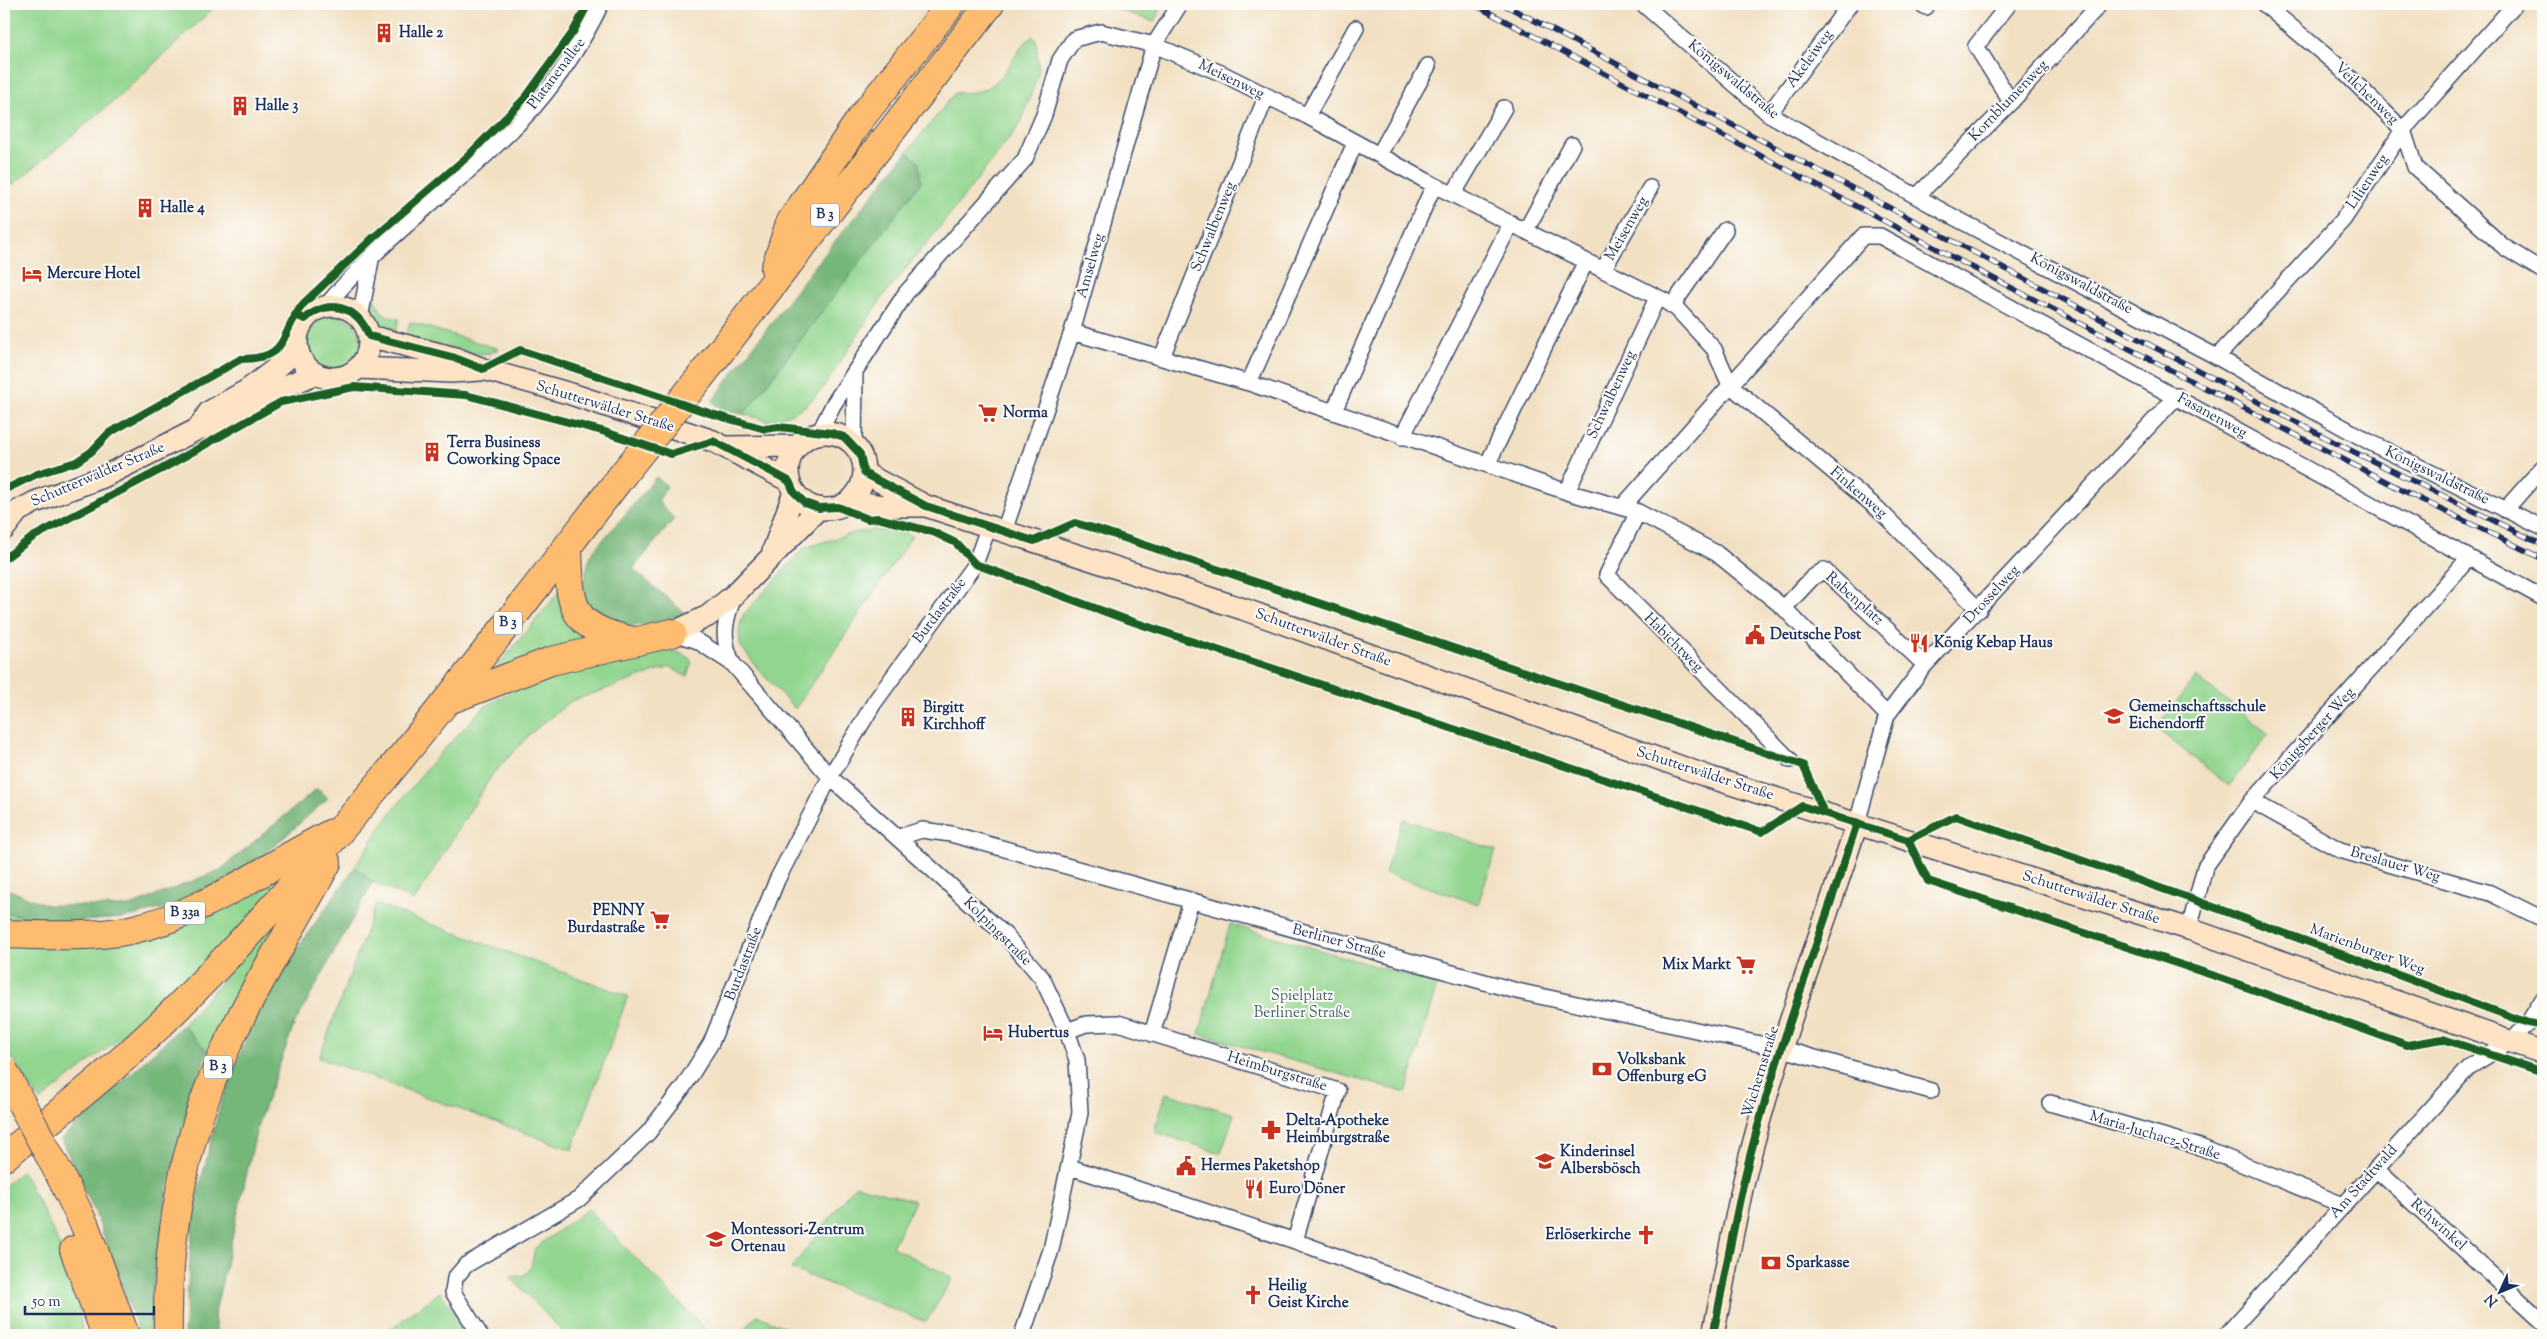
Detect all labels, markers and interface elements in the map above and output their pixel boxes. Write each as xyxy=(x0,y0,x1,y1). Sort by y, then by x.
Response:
building icon: Halle 2 xyxy=(373,22,395,44)
place label: Halle 2 xyxy=(399,23,444,44)
street label: Akeleiweg xyxy=(1782,26,1838,92)
street label: Platanenallee xyxy=(523,34,591,114)
street label: Königswaldstraße xyxy=(1683,35,1783,125)
street label: Meisenweg xyxy=(1194,55,1268,105)
street label: Kornblumenweg xyxy=(1965,55,2053,147)
street label: Veilchenweg xyxy=(2329,58,2403,130)
building icon: Halle 3 xyxy=(229,95,251,117)
place label: Halle 3 xyxy=(255,96,298,117)
street label: Lilienweg xyxy=(2342,150,2394,214)
street label: Schwalbenweg xyxy=(1186,179,1242,275)
street label: Meisenweg xyxy=(1600,193,1654,265)
building icon: Halle 4 xyxy=(134,197,156,219)
place label: Halle 4 xyxy=(160,198,205,219)
road number: B 3 xyxy=(811,204,839,226)
street label: Amselweg xyxy=(1072,231,1110,301)
street label: Königswaldstraße xyxy=(2026,248,2136,320)
hotel icon: Mercure Hotel xyxy=(21,263,43,285)
place label: Mercure Hotel xyxy=(47,264,141,285)
street label: Schwalbenweg xyxy=(1582,347,1642,443)
street label: Schutterwälder Straße xyxy=(533,376,677,438)
street label: Fasanenweg xyxy=(2173,388,2251,444)
supermarket icon: Norma xyxy=(977,402,999,424)
place label: Norma xyxy=(1003,403,1048,424)
place label: Terra Business Coworking Space xyxy=(447,433,560,471)
street label: Schutterwälder Straße xyxy=(28,437,168,513)
building icon: Terra Business Coworking Space xyxy=(421,441,443,463)
street label: Königswaldstraße xyxy=(2381,442,2493,510)
street label: Finkenweg xyxy=(1825,462,1891,524)
street label: Drosselweg xyxy=(1959,561,2025,629)
street label: Rabenplatz xyxy=(1820,567,1888,631)
street label: Burdastraße xyxy=(908,574,972,648)
street label: Schutterwälder Straße xyxy=(1252,604,1394,672)
street label: Habichtweg xyxy=(1638,608,1708,678)
road number: B 3 xyxy=(494,612,522,634)
public building icon: Deutsche Post xyxy=(1744,624,1766,646)
place label: Deutsche Post xyxy=(1770,625,1862,646)
restaurant icon: König Kebap Haus xyxy=(1908,632,1930,654)
place label: König Kebap Haus xyxy=(1934,633,2053,654)
street label: Königsberger Weg xyxy=(2266,683,2360,785)
place label: Gemeinschaftsschule Eichendorff xyxy=(2129,697,2266,735)
place label: Birgitt Kirchhoff xyxy=(923,698,986,736)
school or university icon: Gemeinschaftsschule Eichendorff xyxy=(2103,705,2125,727)
building icon: Birgitt Kirchhoff xyxy=(897,706,919,728)
street label: Schutterwälder Straße xyxy=(1633,742,1777,806)
street label: Breslauer Weg xyxy=(2347,842,2443,888)
street label: Schutterwälder Straße xyxy=(2019,866,2163,930)
street label: Kolpingstraße xyxy=(958,893,1036,971)
road number: B 33a xyxy=(165,901,205,924)
place label: PENNY Burdastraße xyxy=(567,901,645,939)
supermarket icon: PENNY Burdastraße xyxy=(649,909,671,931)
street label: Berliner Straße xyxy=(1290,919,1388,965)
street label: Marienburger Weg xyxy=(2307,919,2427,981)
street label: Burdastraße xyxy=(720,924,768,1004)
supermarket icon: Mix Markt xyxy=(1735,954,1757,976)
place label: Mix Markt xyxy=(1662,955,1732,976)
park label: Spielplatz Berliner Straße xyxy=(1254,986,1350,1024)
hotel icon: Hubertus xyxy=(982,1022,1004,1044)
place label: Hubertus xyxy=(1008,1023,1069,1044)
street label: Wichernstraße xyxy=(1737,1023,1785,1121)
street label: Heimburgstraße xyxy=(1224,1047,1330,1097)
place label: Volksbank Offenburg eG xyxy=(1617,1050,1707,1088)
road number: B 3 xyxy=(204,1056,232,1078)
bank icon: Volksbank Offenburg eG xyxy=(1591,1058,1613,1080)
street label: Maria-Juchacz-Straße xyxy=(2087,1106,2223,1166)
place label: Delta-Apotheke Heimburgstraße xyxy=(1286,1111,1390,1149)
pharmacy icon: Delta-Apotheke Heimburgstraße xyxy=(1260,1119,1282,1141)
street label: Am Stadtwald xyxy=(2325,1140,2403,1223)
place label: Kinderinsel Albersbösch xyxy=(1560,1142,1641,1180)
school or university icon: Kinderinsel Albersbösch xyxy=(1534,1150,1556,1172)
public building icon: Hermes Paketshop xyxy=(1175,1155,1197,1177)
place label: Hermes Paketshop xyxy=(1201,1156,1321,1177)
restaurant icon: Euro Döner xyxy=(1243,1178,1265,1200)
place label: Euro Döner xyxy=(1269,1179,1346,1200)
street label: Rehwinkel xyxy=(2405,1194,2471,1256)
place label: Montessori-Zentrum Ortenau xyxy=(731,1220,865,1258)
church icon: Erlöserkirche xyxy=(1635,1224,1657,1246)
place label: Erlöserkirche xyxy=(1545,1225,1631,1246)
school or university icon: Montessori-Zentrum Ortenau xyxy=(705,1228,727,1250)
bank icon: Sparkasse xyxy=(1760,1252,1782,1274)
place label: Sparkasse xyxy=(1786,1253,1849,1274)
north arrow xyxy=(2474,1266,2524,1316)
place label: Heilig Geist Kirche xyxy=(1268,1276,1349,1314)
scale bar xyxy=(25,1284,154,1316)
church icon: Heilig Geist Kirche xyxy=(1242,1284,1264,1306)
text: N xyxy=(2481,1289,2503,1311)
text: 50 m xyxy=(31,1292,61,1313)

